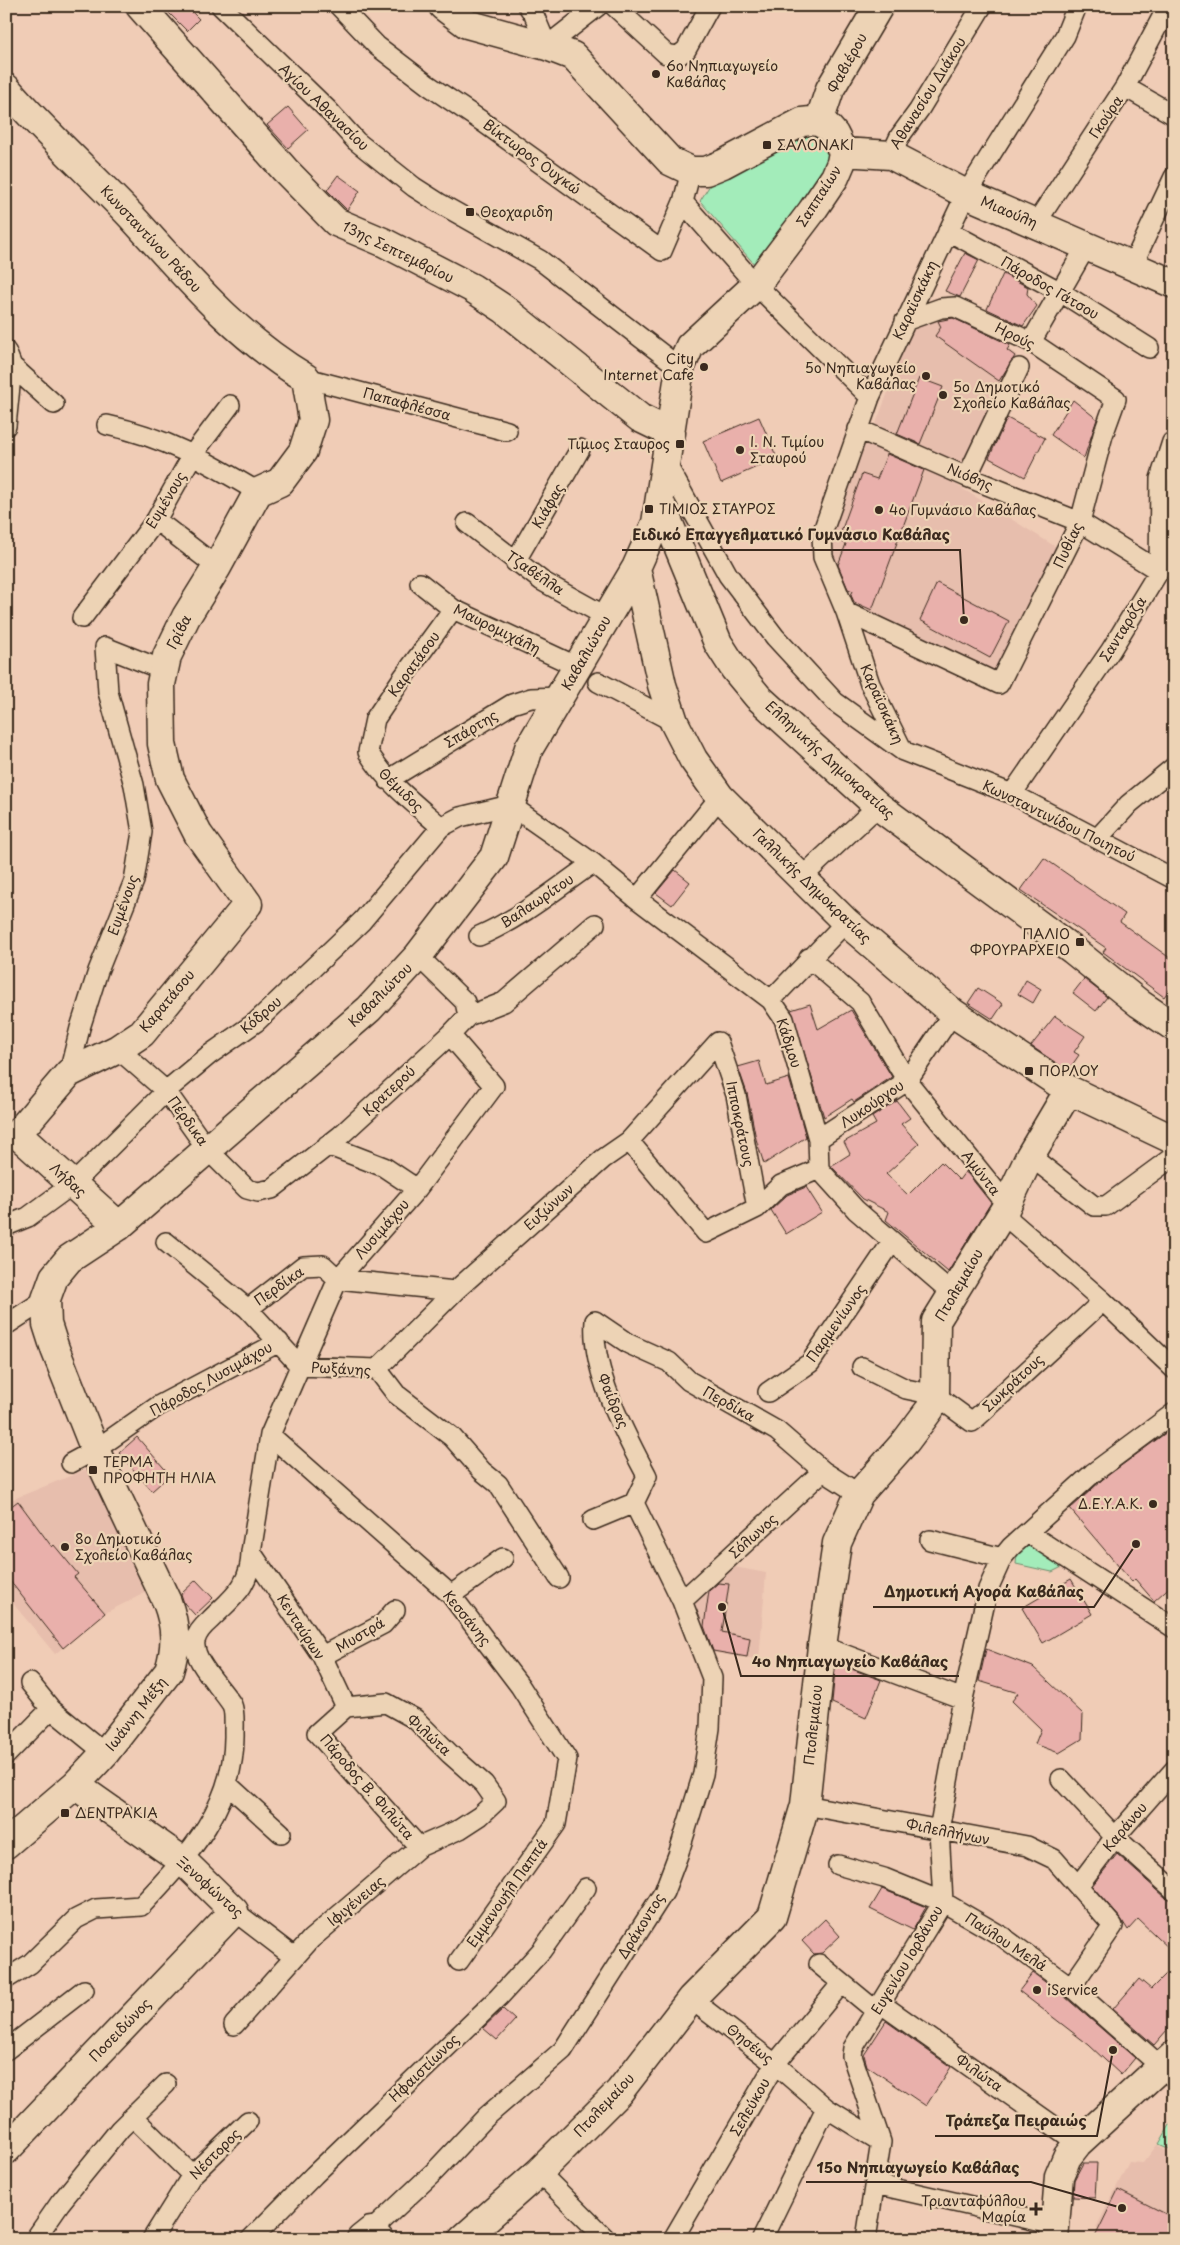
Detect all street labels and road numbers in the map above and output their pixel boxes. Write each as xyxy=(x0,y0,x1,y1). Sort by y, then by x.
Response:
street label: Φαβιέρου xyxy=(821,29,872,97)
street label: Αθανασίου Διάκου xyxy=(885,33,971,153)
street label: Αγίου Αθανασίου xyxy=(275,58,374,155)
street label: Γκούρα xyxy=(1083,91,1128,142)
street label: Βίκτωρος Ουγκώ xyxy=(479,114,586,199)
street label: Σαππαίων xyxy=(791,161,846,231)
street label: Κωνσταντίνου Ράδου xyxy=(96,180,207,297)
street label: Μιαούλη xyxy=(977,190,1041,233)
street label: 13ης Σεπτεμβρίου xyxy=(339,215,458,288)
street label: Πάροδος Γάτσου xyxy=(997,251,1103,324)
street label: Καραϊσκάκη xyxy=(887,257,942,343)
street label: Ηρούς xyxy=(992,317,1039,354)
street label: Παπαφλέσσα xyxy=(361,382,453,425)
street label: Νιόβης xyxy=(944,458,996,496)
street label: Ευμένους xyxy=(140,467,191,532)
street label: Κιάφας xyxy=(526,479,569,532)
street label: Πυθίας xyxy=(1048,518,1087,571)
street label: Τζαβέλλα xyxy=(502,545,569,600)
street label: Σανταρόζα xyxy=(1094,592,1151,666)
street label: Μαυρομιχάλη xyxy=(450,598,544,659)
street label: Γρίβα xyxy=(161,611,196,653)
street label: Καβαλιώτου xyxy=(556,611,616,694)
street label: Καρατάσου xyxy=(383,627,445,701)
street label: Καραϊσκάκη xyxy=(855,660,909,747)
street label: Ελληνικής Δημοκρατίας xyxy=(761,696,900,824)
street label: Σπάρτης xyxy=(440,704,501,753)
street label: Θέμιδος xyxy=(374,763,429,817)
street label: Κωνσταντινίδου Ποιητού xyxy=(979,774,1139,867)
street label: Γαλλικής Δημοκρατίας xyxy=(748,823,876,948)
street label: Βαλαωρίτου xyxy=(496,868,578,933)
street label: Ευμένους xyxy=(102,872,143,938)
street label: Καβαλιώτου xyxy=(343,958,417,1032)
street label: Καρατάσου xyxy=(134,965,199,1037)
street label: Κόδρου xyxy=(235,991,286,1038)
street label: Κάδμου xyxy=(772,1015,807,1071)
street label: Κρατερού xyxy=(358,1061,420,1121)
street label: Λυκούργου xyxy=(836,1074,908,1133)
street label: Ιπποκράτους xyxy=(721,1079,760,1169)
street label: Πέρδικα xyxy=(163,1092,214,1150)
street label: Αμύντα xyxy=(957,1146,1006,1200)
street label: Λήδας xyxy=(45,1157,91,1202)
street label: Ευζώνων xyxy=(519,1178,579,1235)
street label: Λυσιμάχου xyxy=(349,1194,414,1263)
street label: Πτολεμαίου xyxy=(929,1245,988,1325)
street label: Περδίκα xyxy=(249,1261,308,1310)
street label: Παρμενίωνος xyxy=(801,1279,870,1366)
street label: Πάροδος Λυσιμάχου xyxy=(146,1336,276,1421)
street label: Σωκράτους xyxy=(977,1349,1048,1416)
street label: Ρωξάνης xyxy=(311,1356,371,1381)
street label: Φαίδρας xyxy=(592,1370,634,1432)
street label: Περδίκα xyxy=(699,1381,759,1426)
street label: Σόλωνος xyxy=(724,1508,781,1563)
street label: Κεσσάνης xyxy=(438,1585,496,1650)
street label: Κενταύρων xyxy=(272,1590,331,1664)
street label: Μυστρά xyxy=(331,1612,388,1657)
street label: Ιωάννη Μέξη xyxy=(100,1672,171,1755)
street label: Πτολεμαίου xyxy=(798,1684,827,1766)
street label: Φιλώτα xyxy=(403,1709,456,1760)
street label: Πάροδος Β. Φιλώτα xyxy=(315,1729,419,1844)
street label: Καράνου xyxy=(1098,1797,1152,1856)
street label: Φιλελλήνων xyxy=(904,1813,992,1850)
street label: Εμμανουήλ Παππά xyxy=(461,1834,552,1951)
street label: Ξενοφώντος xyxy=(172,1851,248,1922)
street label: Ιφιγένειας xyxy=(322,1870,389,1931)
street label: Δράκοντος xyxy=(612,1889,669,1963)
street label: Ευγενίου Ιορδάνου xyxy=(866,1901,948,2018)
street label: Παύλου Μελά xyxy=(961,1907,1051,1976)
street label: Ποσειδώνος xyxy=(84,1993,155,2066)
street label: Θησέως xyxy=(722,2018,778,2069)
street label: Ηφαιστίωνος xyxy=(384,2029,463,2107)
street label: Φιλώτα xyxy=(951,2049,1007,2096)
street label: Πτολεμαίου xyxy=(568,2068,639,2141)
street label: Σελεύκου xyxy=(724,2074,775,2140)
street label: Νέστορος xyxy=(184,2123,245,2184)

